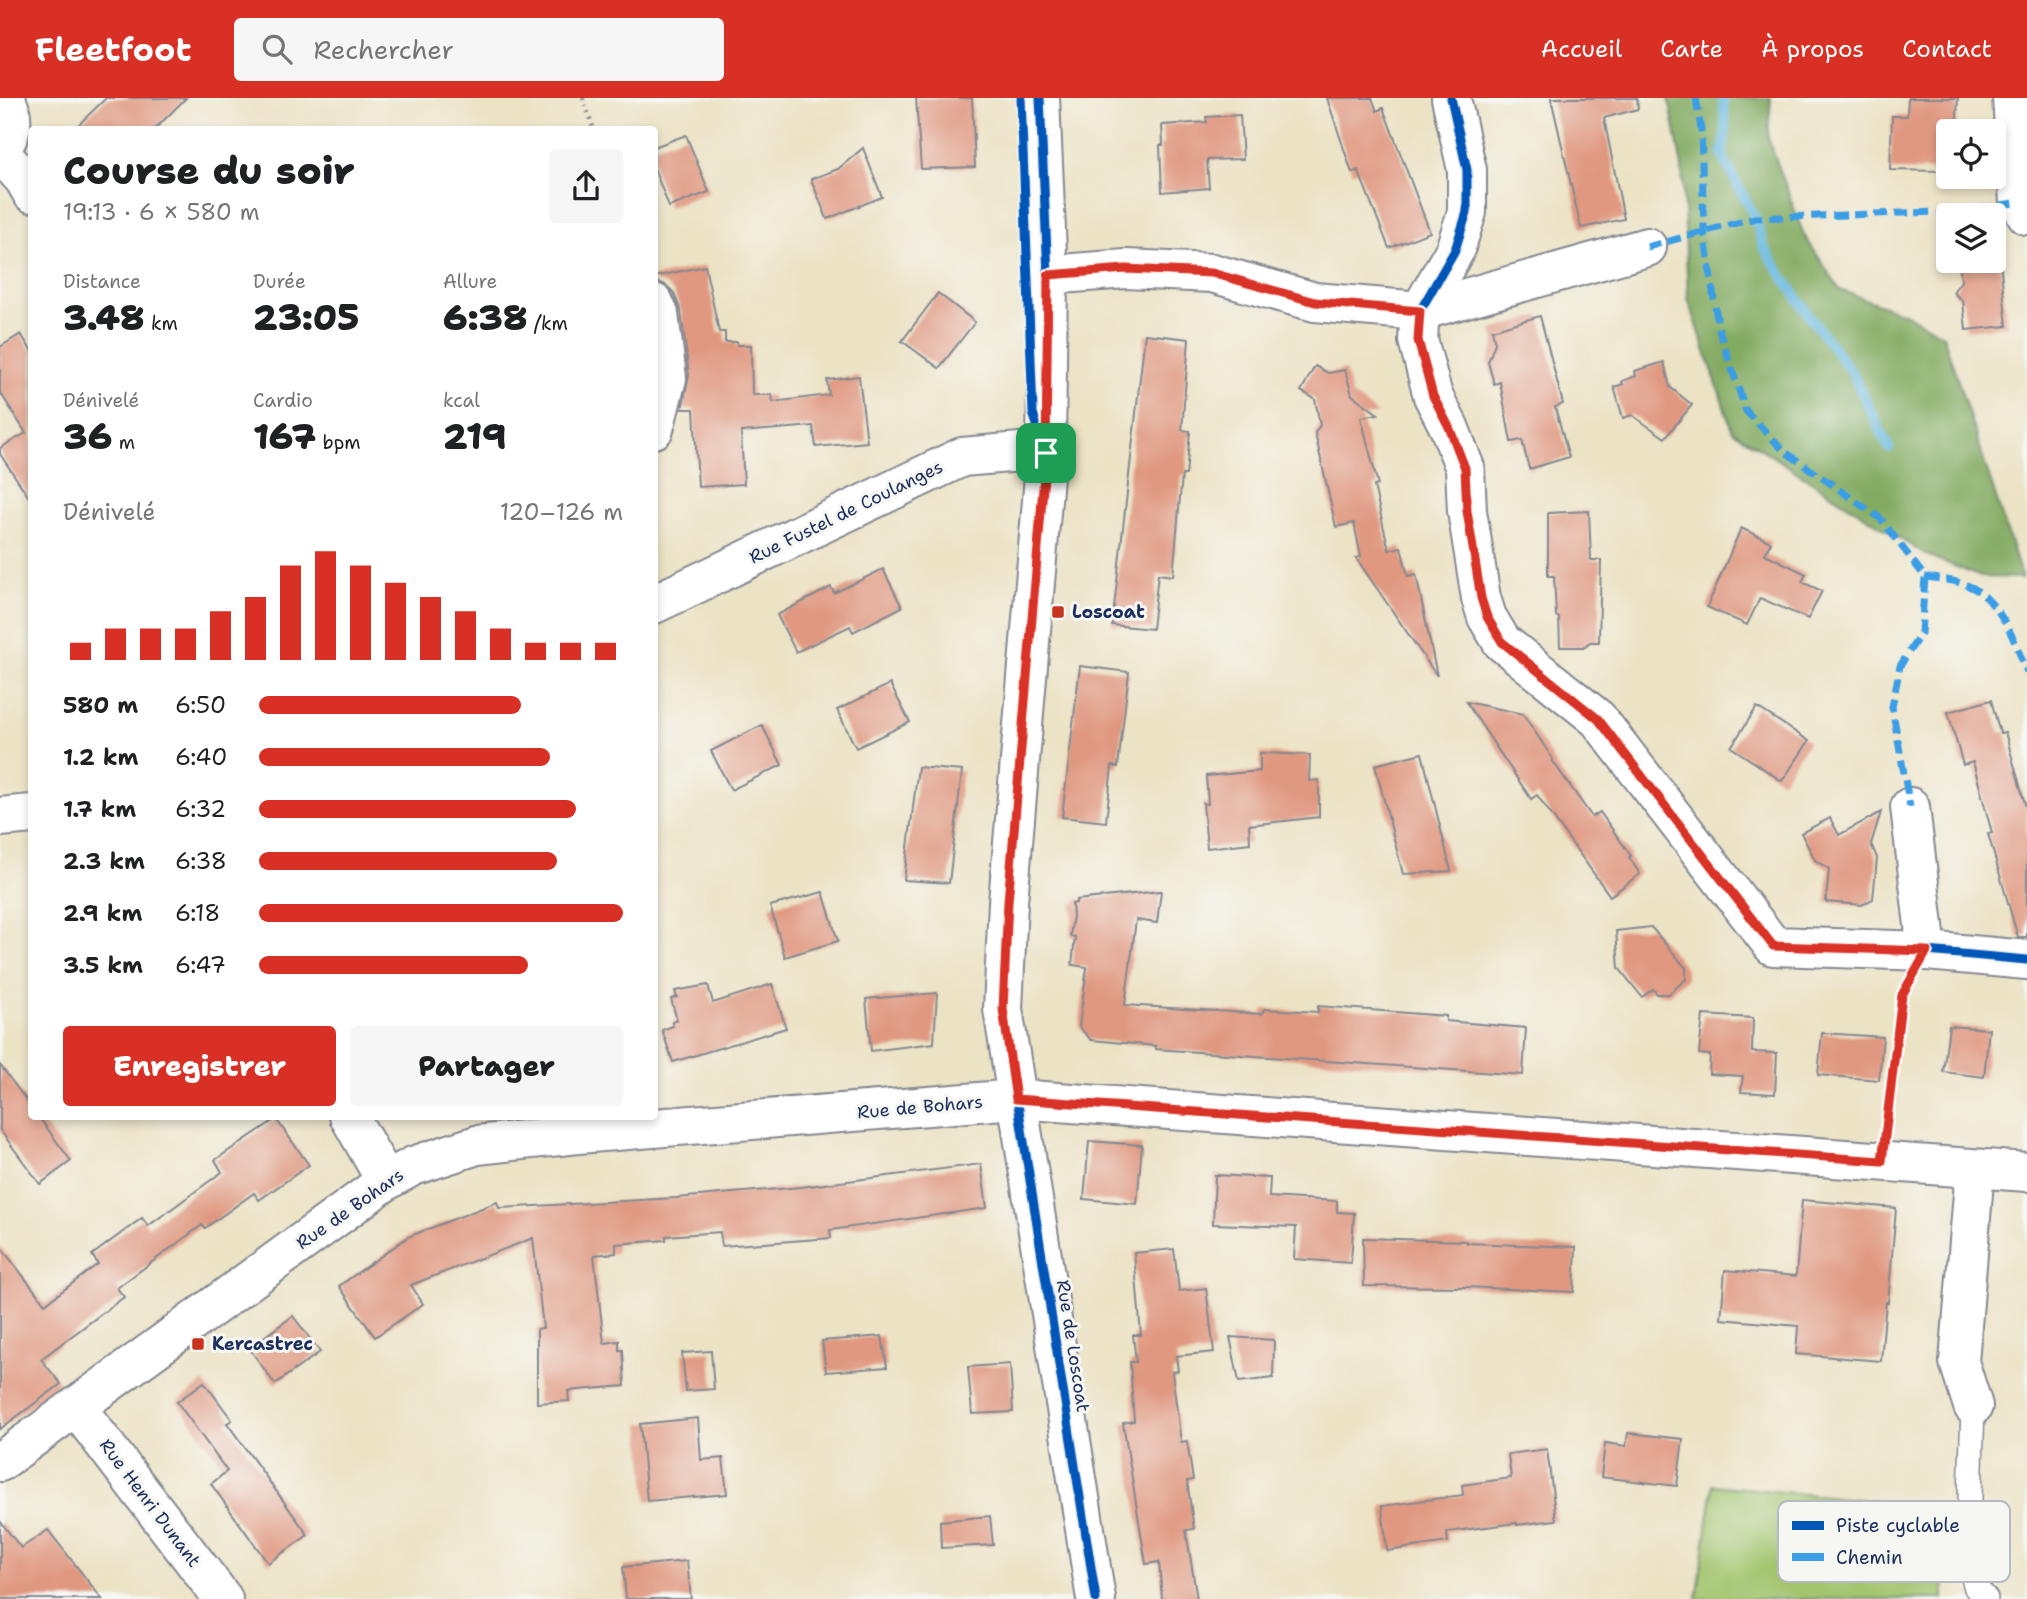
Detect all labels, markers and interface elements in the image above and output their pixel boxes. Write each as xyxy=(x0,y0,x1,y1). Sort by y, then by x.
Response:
search box xyxy=(234,18,724,81)
text: Fleetfoot xyxy=(35,27,192,72)
icon: search xyxy=(258,30,296,68)
text: Rechercher xyxy=(314,32,454,67)
text: Accueil xyxy=(1541,33,1622,65)
text: Carte xyxy=(1660,33,1723,65)
text: À propos xyxy=(1761,33,1864,65)
text: Contact xyxy=(1902,33,1992,65)
map controls xyxy=(1936,119,2006,273)
button: locate xyxy=(1936,119,2006,189)
text: Course du soir xyxy=(63,145,355,196)
button: share xyxy=(549,149,623,223)
text: 19:13 · 6 × 580 m xyxy=(63,197,260,227)
button: layers xyxy=(1936,203,2006,273)
text: Distance xyxy=(63,269,141,294)
text: Durée xyxy=(253,269,306,294)
text: Allure xyxy=(443,269,497,294)
text: 3.48 xyxy=(63,294,144,341)
text: 23:05 xyxy=(253,294,359,341)
text: 6:38 xyxy=(443,294,527,341)
text: km xyxy=(144,311,178,336)
text: /km xyxy=(527,311,568,336)
text: Dénivelé xyxy=(63,388,139,413)
text: Cardio xyxy=(253,388,313,413)
text: kcal xyxy=(443,388,480,413)
text: 36 xyxy=(63,413,112,460)
text: 167 xyxy=(253,413,316,460)
text: 219 xyxy=(443,413,507,460)
pin xyxy=(1016,423,1076,483)
text: m xyxy=(112,430,135,455)
text: bpm xyxy=(316,430,361,455)
icon: arrive xyxy=(1027,434,1065,472)
street label: Rue Fustel de Coulanges xyxy=(745,455,947,569)
text: Dénivelé xyxy=(63,497,155,527)
text: 120–126 m xyxy=(500,497,623,527)
place label: Loscoat xyxy=(1072,600,1145,624)
marker: Loscoat xyxy=(1050,604,1066,620)
text: 580 m xyxy=(63,690,138,720)
text: 6:50 xyxy=(175,690,226,720)
text: 1.2 km xyxy=(63,742,139,772)
text: 6:40 xyxy=(175,742,227,772)
text: 1.7 km xyxy=(63,794,136,824)
text: 6:32 xyxy=(175,794,226,824)
text: 2.3 km xyxy=(63,846,145,876)
text: 6:38 xyxy=(175,846,227,876)
text: 2.9 km xyxy=(63,898,142,928)
text: 6:18 xyxy=(175,898,220,928)
text: 3.5 km xyxy=(63,950,143,980)
text: 6:47 xyxy=(175,950,226,980)
button: Enregistrer xyxy=(63,1026,336,1106)
button: Partager xyxy=(350,1026,623,1106)
street label: Rue de Bohars xyxy=(856,1090,984,1124)
street label: Rue de Bohars xyxy=(291,1163,409,1255)
street label: Rue de Loscoat xyxy=(1051,1278,1095,1414)
place label: Kercastrec xyxy=(212,1332,313,1356)
marker: Kercastrec xyxy=(190,1336,206,1352)
street label: Rue Henri Dunant xyxy=(94,1434,206,1572)
legend xyxy=(1778,1501,2010,1582)
text: Piste cyclable xyxy=(1836,1513,1960,1538)
text: Chemin xyxy=(1836,1545,1903,1570)

